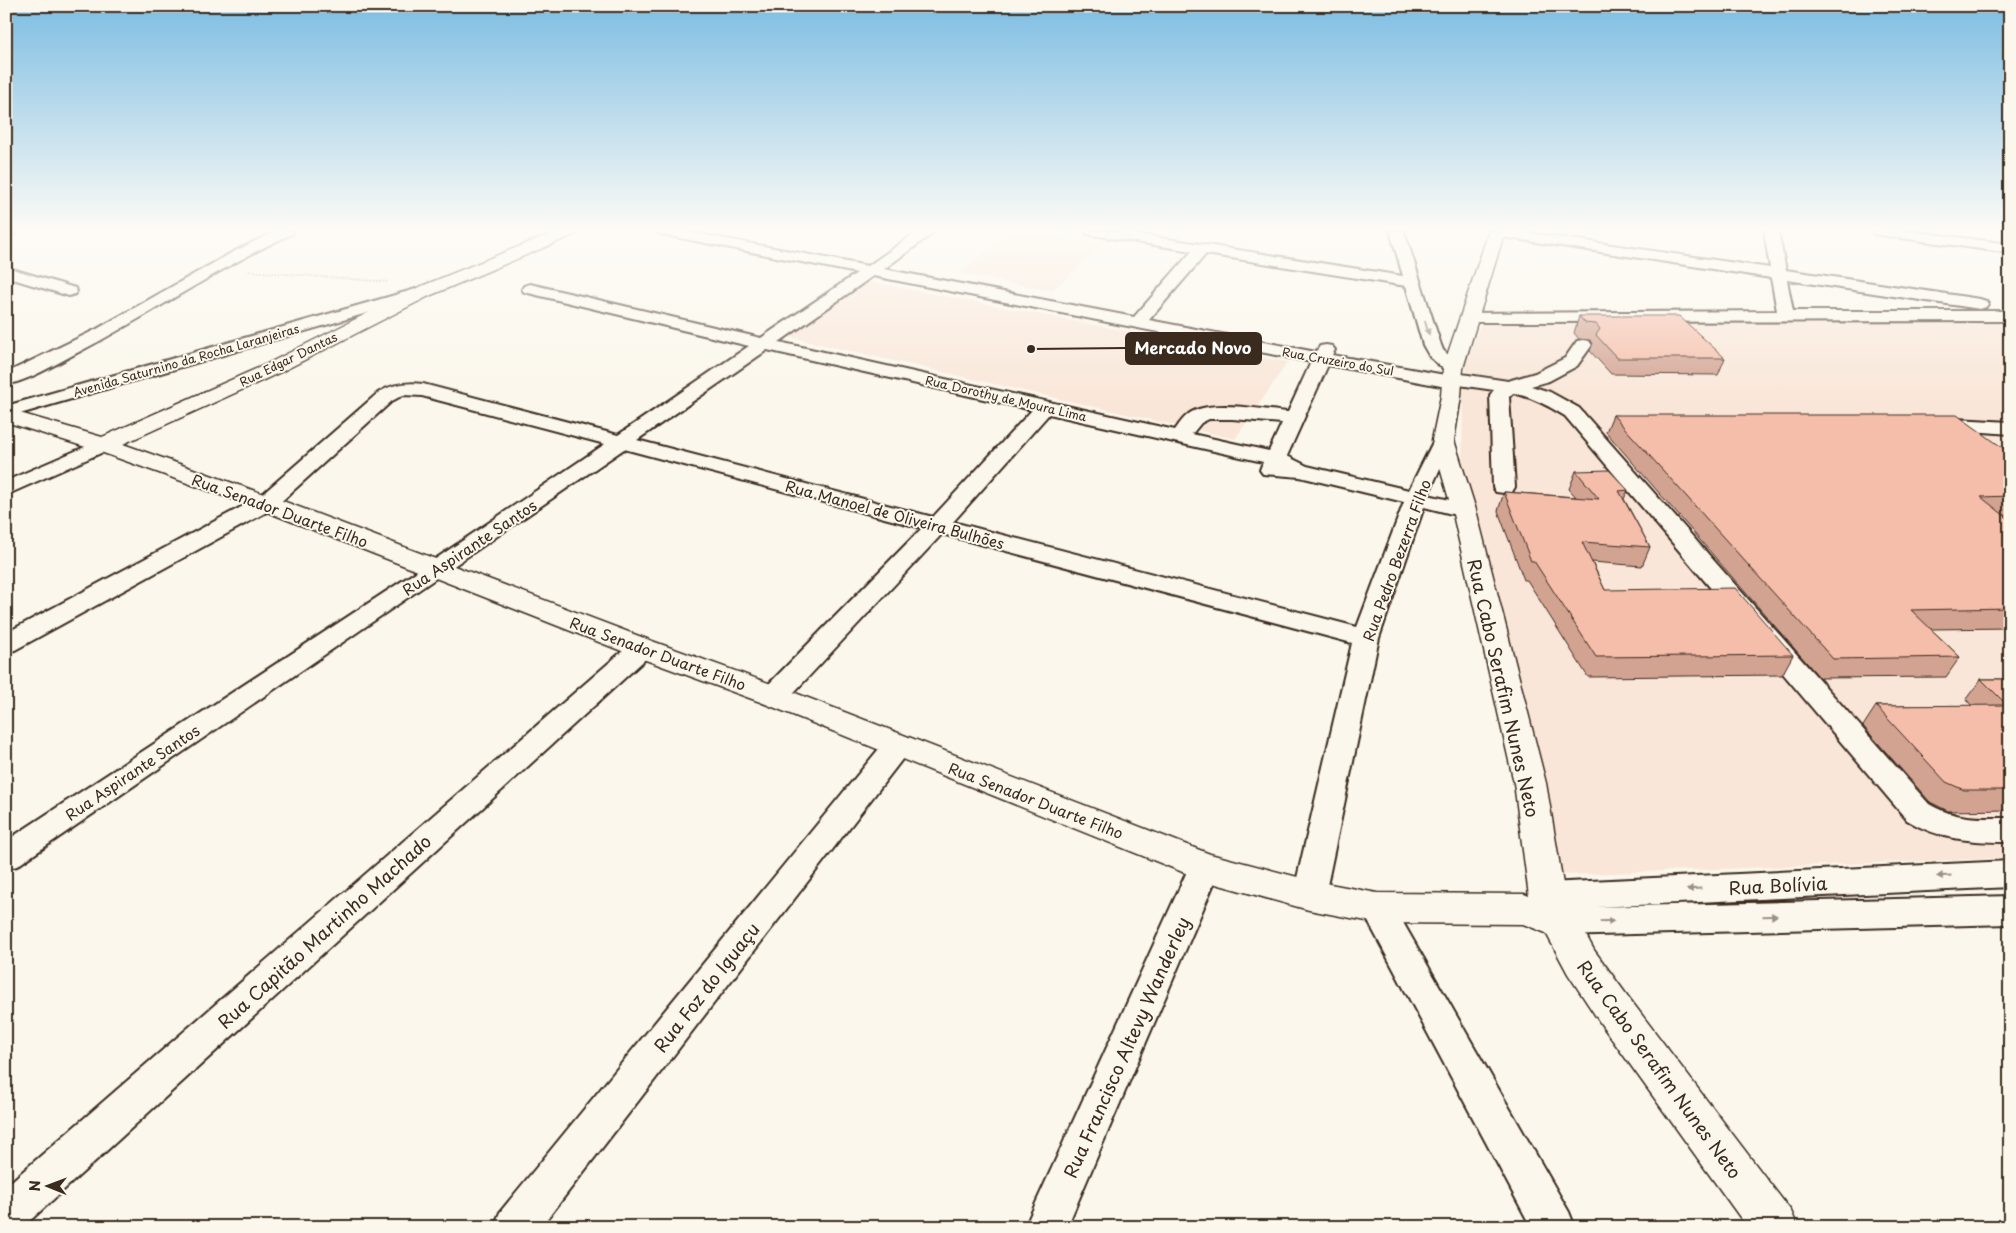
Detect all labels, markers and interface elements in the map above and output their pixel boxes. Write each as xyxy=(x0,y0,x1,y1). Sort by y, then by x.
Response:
street label: Avenida Saturnino da Rocha Laranjeiras xyxy=(71,319,302,401)
one-way arrow xyxy=(1423,321,1431,336)
street label: Rua Edgar Dantas xyxy=(236,327,340,391)
callout: Mercado Novo xyxy=(1126,333,1261,364)
text: Mercado Novo xyxy=(1135,335,1252,359)
street label: Rua Cruzeiro do Sul xyxy=(1281,342,1395,380)
street label: Rua Dorothy de Moura Lima xyxy=(924,371,1089,425)
street label: Rua Senador Duarte Filho xyxy=(189,467,371,553)
street label: Rua Manoel de Oliveira Bulhões xyxy=(783,474,1007,554)
street label: Rua Pedro Bezerra Filho xyxy=(1356,476,1436,644)
street label: Rua Aspirante Santos xyxy=(397,493,541,601)
street label: Rua Cabo Serafim Nunes Neto xyxy=(1461,556,1547,820)
street label: Rua Senador Duarte Filho xyxy=(567,610,749,696)
street label: Rua Aspirante Santos xyxy=(60,718,204,826)
street label: Rua Senador Duarte Filho xyxy=(945,756,1127,844)
street label: Rua Capitão Martinho Machado xyxy=(211,828,437,1034)
street label: Rua Bolívia xyxy=(1728,869,1829,901)
one-way arrow xyxy=(1935,873,1951,881)
one-way arrow xyxy=(1686,885,1702,893)
street label: Rua Francisco Altevy Wanderley xyxy=(1056,912,1196,1182)
one-way arrow xyxy=(1762,912,1778,920)
street label: Rua Foz do Iguaçu xyxy=(647,916,765,1058)
one-way arrow xyxy=(1600,916,1616,924)
street label: Rua Cabo Serafim Nunes Neto xyxy=(1571,954,1749,1184)
north arrow xyxy=(22,1160,72,1210)
text: N xyxy=(24,1180,45,1191)

